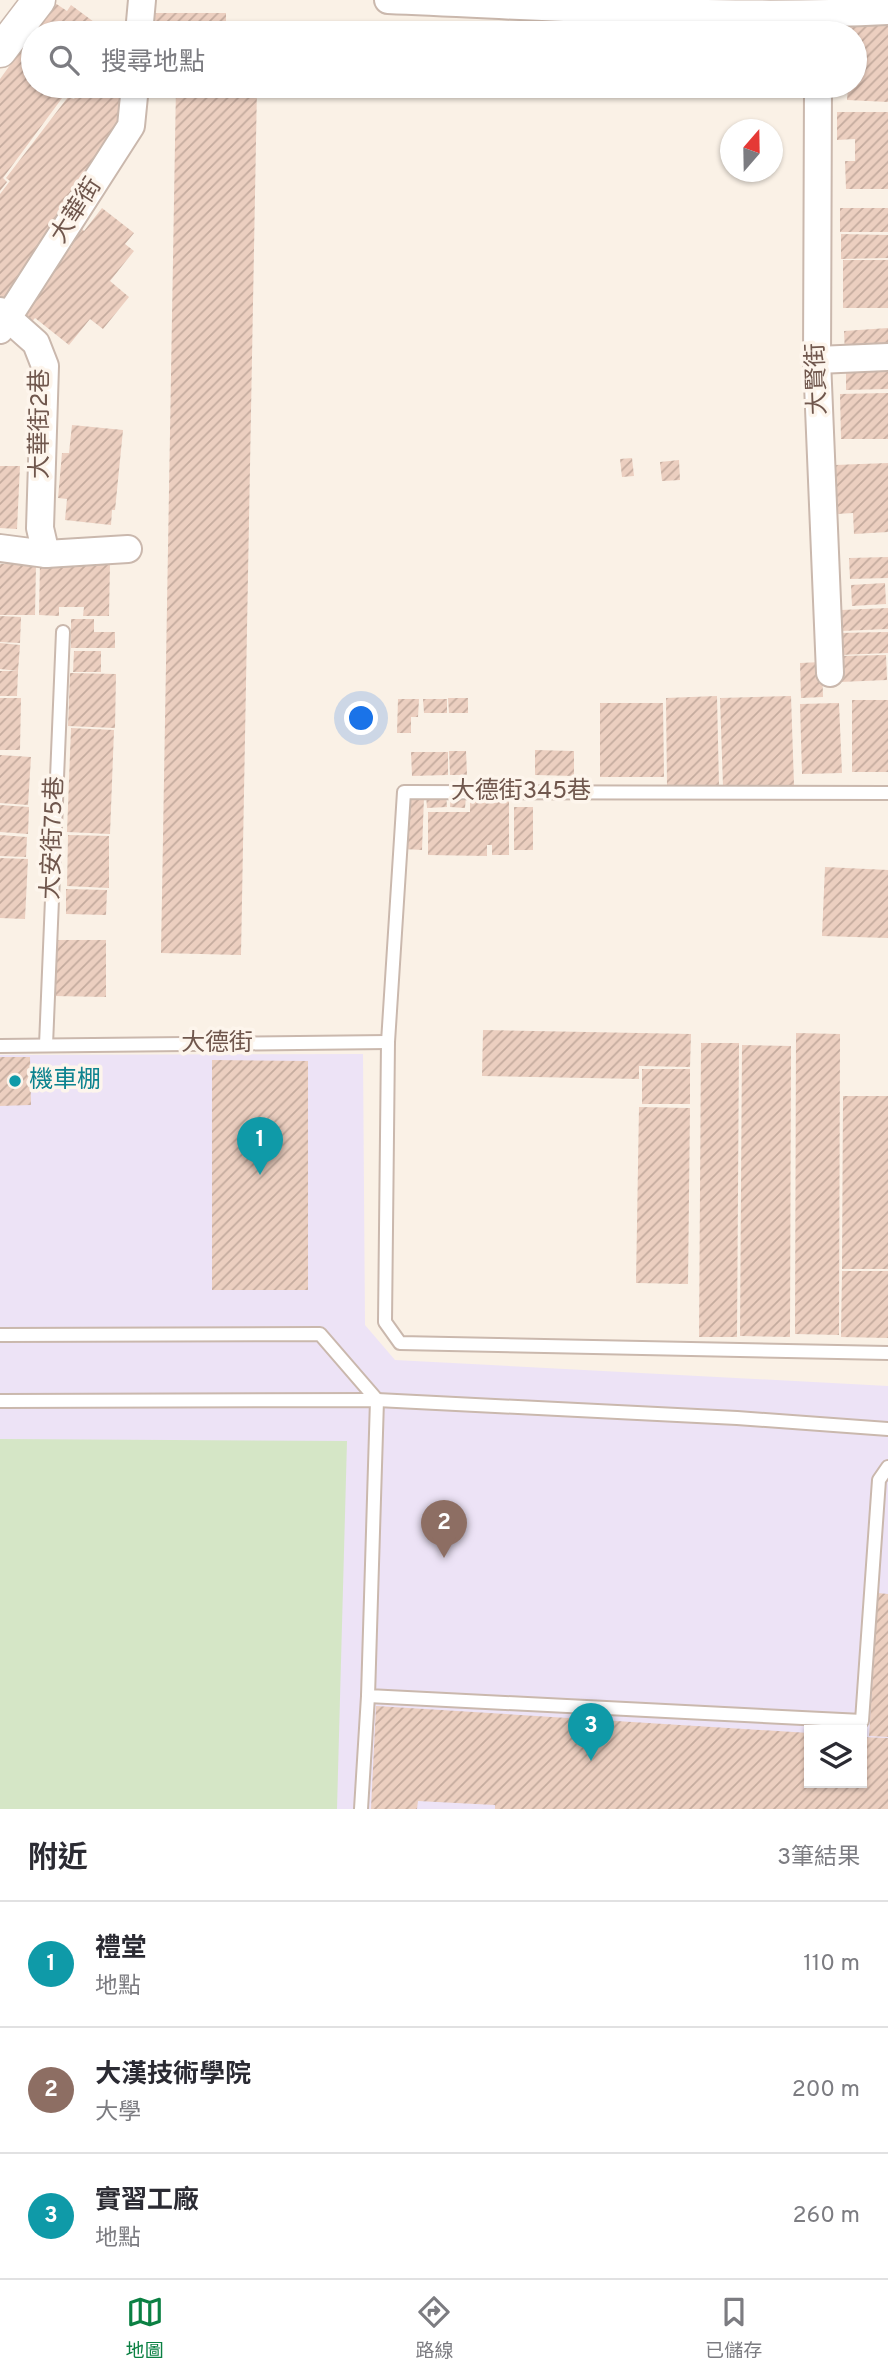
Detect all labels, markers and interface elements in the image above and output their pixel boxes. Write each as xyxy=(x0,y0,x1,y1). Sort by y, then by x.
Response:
search box xyxy=(21,21,867,98)
icon: search xyxy=(45,41,83,79)
text: 搜尋地點 xyxy=(101,47,205,80)
north arrow xyxy=(720,119,783,182)
street label: 大華街 xyxy=(45,173,109,249)
street label: 大賢街 xyxy=(802,342,834,416)
street label: 大華街2巷 xyxy=(26,369,56,479)
your location xyxy=(344,701,378,735)
street label: 大安街75巷 xyxy=(37,776,71,900)
street label: 大德街345巷 xyxy=(451,777,591,807)
street label: 大德街 xyxy=(181,1029,253,1059)
place label: 機車棚 xyxy=(29,1066,101,1096)
marker: 機車棚 xyxy=(7,1073,23,1089)
pin: 1 xyxy=(237,1117,283,1175)
pin: 2 xyxy=(421,1500,467,1558)
pin: 3 xyxy=(568,1703,614,1761)
map controls xyxy=(804,1725,867,1788)
button: layers xyxy=(804,1725,867,1788)
text: 附近 xyxy=(28,1841,88,1878)
text: 3筆結果 xyxy=(777,1844,860,1873)
text: 禮堂 xyxy=(95,1933,147,1966)
text: 1 xyxy=(46,1950,56,1979)
text: 110 m xyxy=(803,1950,860,1979)
text: 地點 xyxy=(95,1973,141,2002)
text: 大漢技術學院 xyxy=(95,2059,251,2092)
text: 2 xyxy=(44,2076,58,2105)
text: 200 m xyxy=(792,2076,860,2105)
text: 大學 xyxy=(95,2099,141,2128)
text: 實習工廠 xyxy=(95,2185,199,2218)
text: 3 xyxy=(44,2202,58,2231)
text: 260 m xyxy=(793,2202,860,2231)
text: 地點 xyxy=(95,2225,141,2254)
tab: 地圖 xyxy=(126,2293,164,2364)
tab: 路線 xyxy=(415,2293,453,2364)
tab: 已儲存 xyxy=(705,2293,762,2364)

